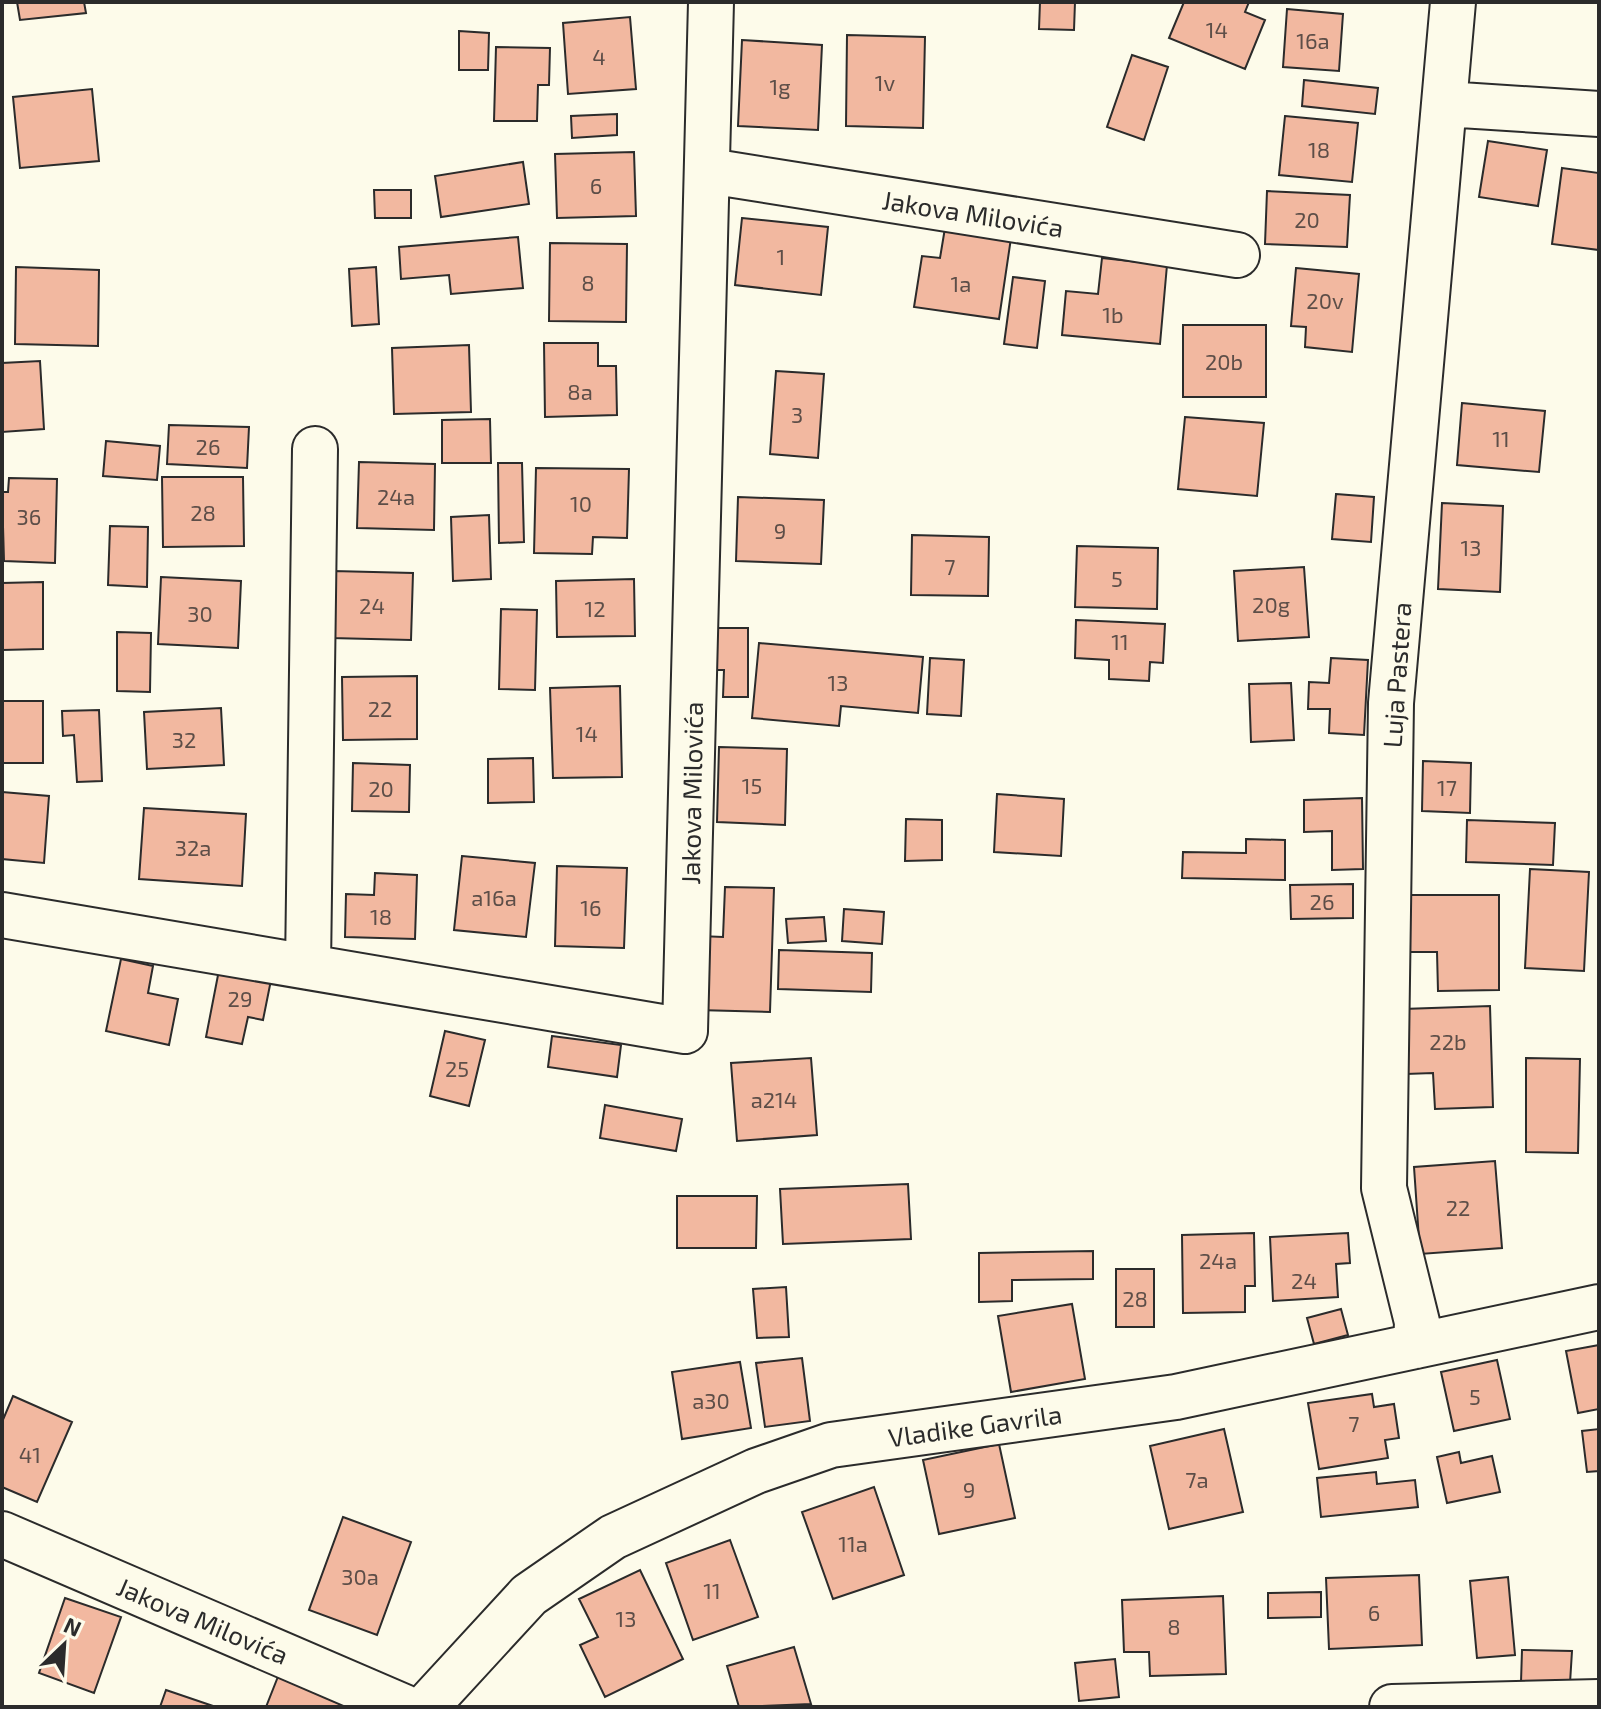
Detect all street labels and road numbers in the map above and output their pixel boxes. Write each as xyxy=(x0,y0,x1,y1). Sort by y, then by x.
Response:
street label: Jakova Milovića xyxy=(880,183,1066,243)
street label: Luja Pastera xyxy=(1375,601,1417,749)
street label: Jakova Milovića xyxy=(674,701,708,885)
street label: Vladike Gavrila xyxy=(886,1397,1064,1453)
street label: Jakova Milovića xyxy=(113,1570,293,1670)

